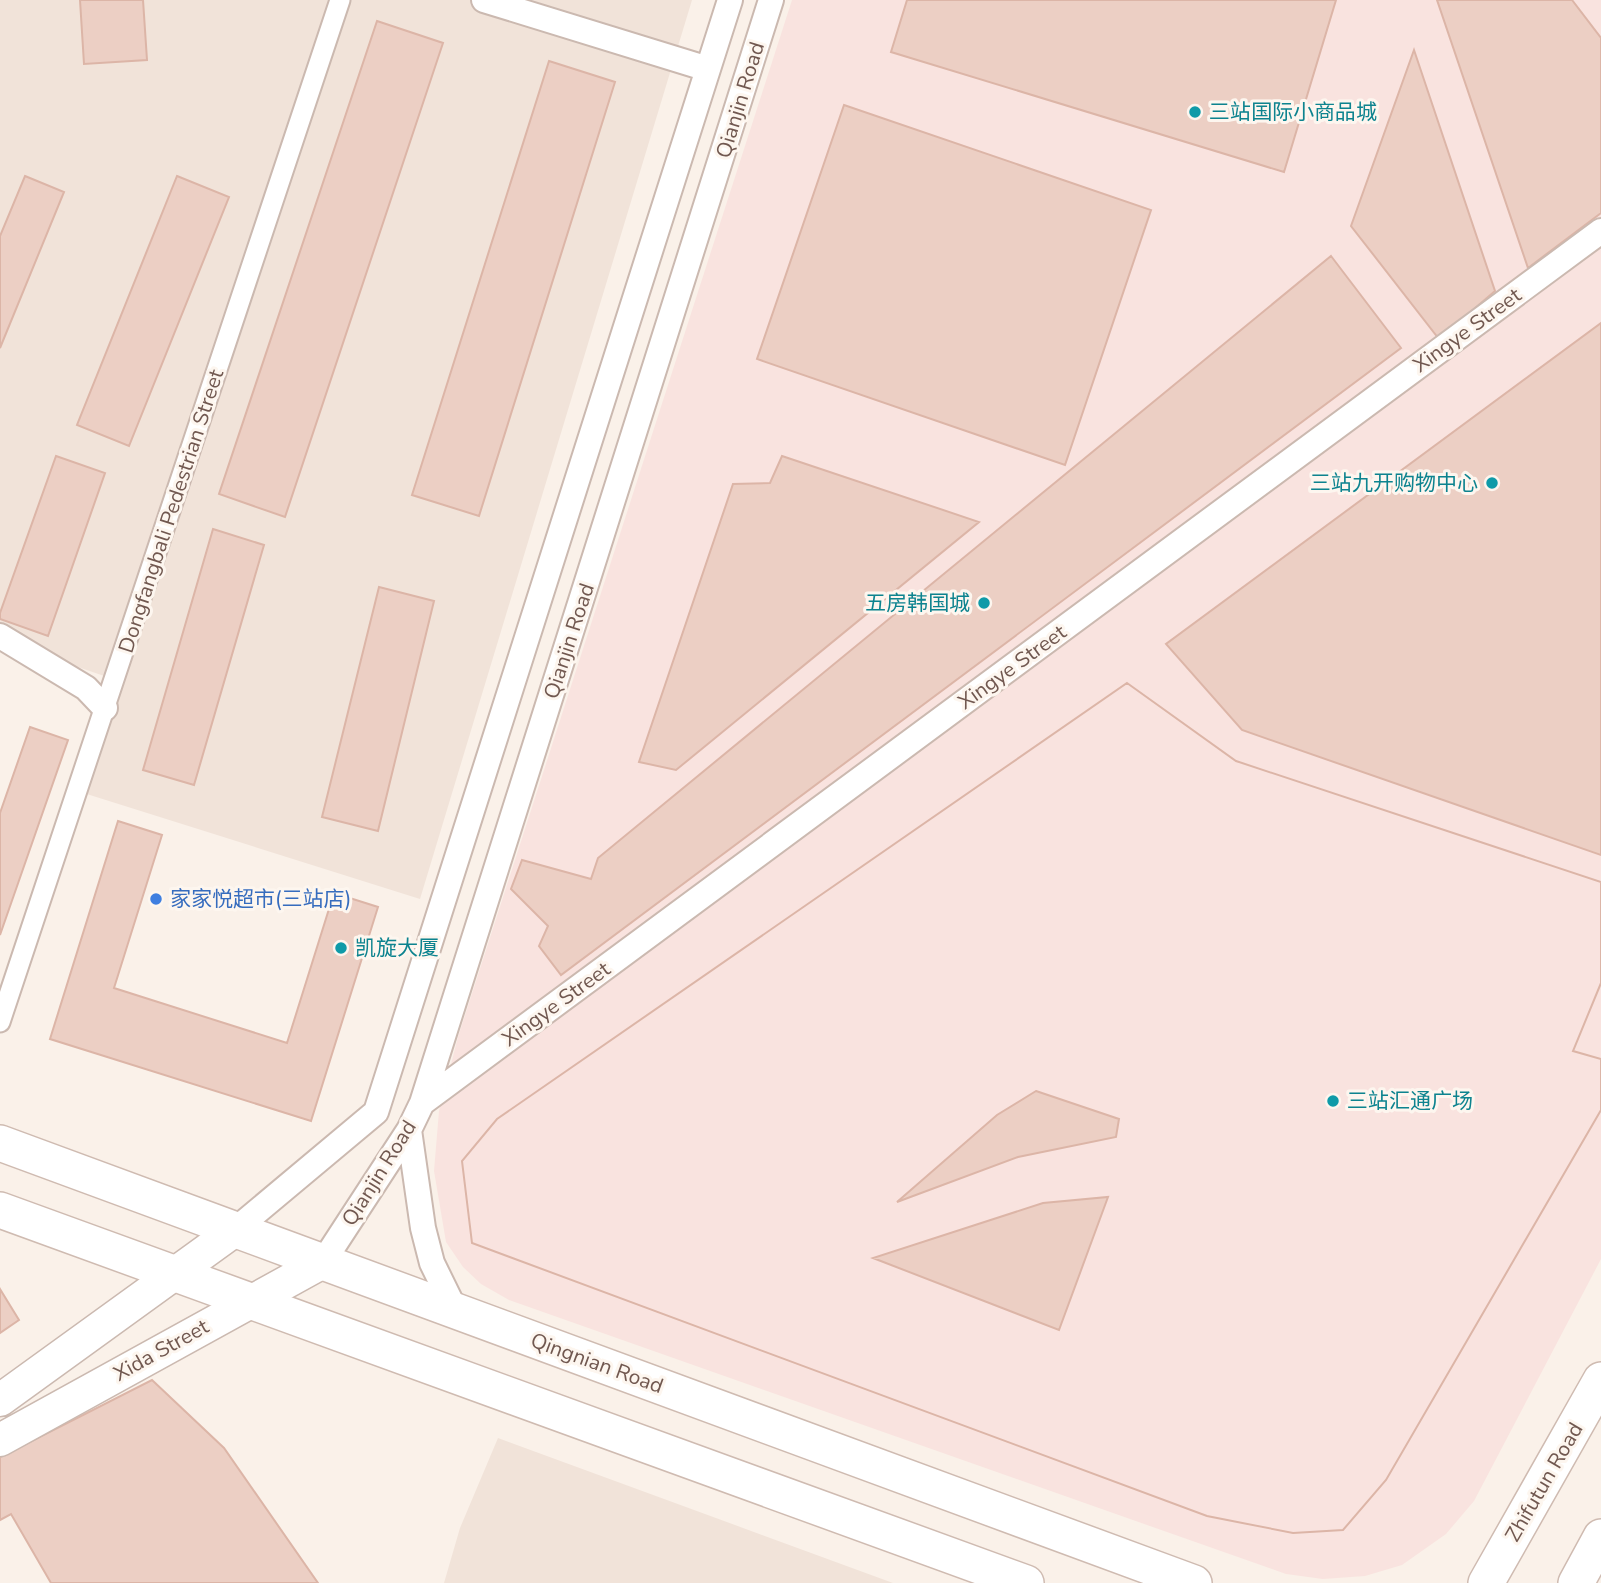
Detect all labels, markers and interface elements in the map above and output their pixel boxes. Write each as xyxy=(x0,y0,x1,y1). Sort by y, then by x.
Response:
street label: Qianjin Road xyxy=(709,38,771,162)
place label: 三站国际小商品城 xyxy=(1209,98,1377,126)
marker: 三站国际小商品城 xyxy=(1187,104,1203,120)
street label: Xingye Street xyxy=(1407,281,1527,379)
street label: Dongfangbali Pedestrian Street xyxy=(112,365,230,656)
place label: 三站九开购物中心 xyxy=(1310,469,1478,497)
marker: 三站九开购物中心 xyxy=(1484,475,1500,491)
street label: Qianjin Road xyxy=(537,580,601,702)
place label: 五房韩国城 xyxy=(865,589,970,617)
marker: 五房韩国城 xyxy=(976,595,992,611)
street label: Xingye Street xyxy=(952,618,1072,716)
place label: 家家悦超市(三站店) xyxy=(170,885,351,913)
marker: 家家悦超市(三站店) xyxy=(148,891,164,907)
place label: 凯旋大厦 xyxy=(355,934,439,962)
marker: 凯旋大厦 xyxy=(333,940,349,956)
street label: Xingye Street xyxy=(496,955,616,1053)
place label: 三站汇通广场 xyxy=(1347,1087,1473,1115)
marker: 三站汇通广场 xyxy=(1325,1093,1341,1109)
street label: Qianjin Road xyxy=(335,1115,423,1231)
street label: Xida Street xyxy=(108,1312,214,1388)
street label: Qingnian Road xyxy=(527,1326,667,1400)
street label: Zhifutun Road xyxy=(1499,1417,1589,1547)

